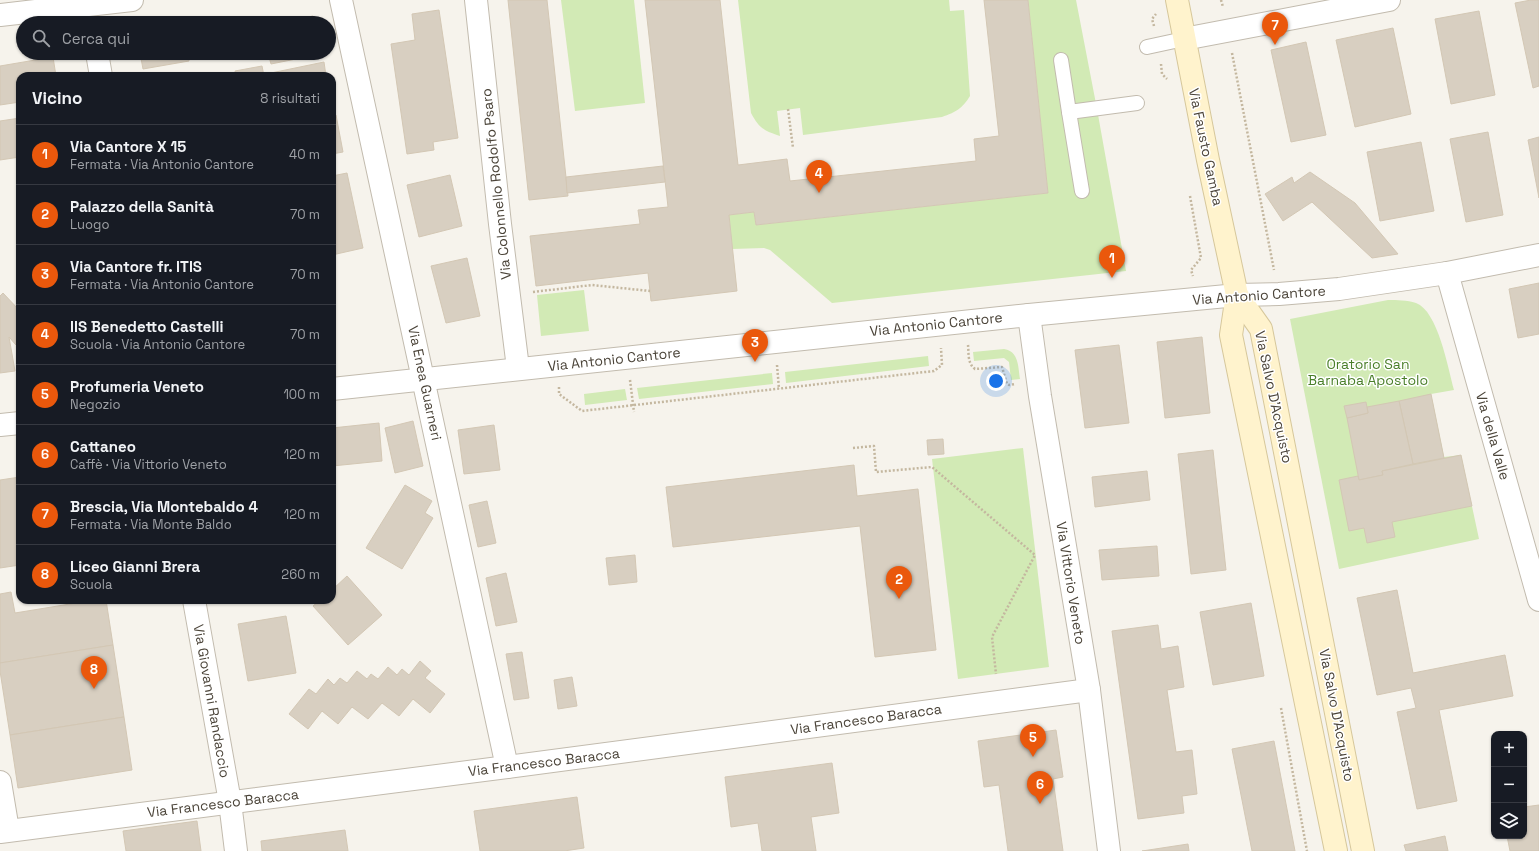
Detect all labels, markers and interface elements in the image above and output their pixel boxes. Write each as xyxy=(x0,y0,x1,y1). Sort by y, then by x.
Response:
pin: 7 xyxy=(1262,12,1288,45)
search box xyxy=(16,16,336,60)
icon: search xyxy=(30,27,52,49)
text: Cerca qui xyxy=(62,29,130,48)
text: Vicino xyxy=(32,87,82,109)
street label: Via Fausto Gamba xyxy=(1185,87,1227,207)
street label: Via Colonnello Rodolfo Psaro xyxy=(477,88,515,280)
text: 8 risultati xyxy=(260,90,320,107)
text: Via Cantore X 15 xyxy=(70,137,186,156)
text: 1 xyxy=(42,146,48,163)
text: 40 m xyxy=(289,146,320,163)
text: Fermata · Via Antonio Cantore xyxy=(70,156,254,173)
pin: 4 xyxy=(806,160,832,193)
text: Palazzo della Sanità xyxy=(70,197,214,216)
text: 2 xyxy=(41,206,49,223)
text: 70 m xyxy=(290,206,320,223)
text: Luogo xyxy=(70,216,109,233)
pin: 1 xyxy=(1099,245,1125,278)
text: Via Cantore fr. ITIS xyxy=(70,257,202,276)
text: 3 xyxy=(41,266,49,283)
text: 70 m xyxy=(290,266,320,283)
text: Fermata · Via Antonio Cantore xyxy=(70,276,254,293)
street label: Via Antonio Cantore xyxy=(1192,281,1326,309)
street label: Via Antonio Cantore xyxy=(869,308,1003,340)
text: IIS Benedetto Castelli xyxy=(70,317,223,336)
street label: Via Enea Guarneri xyxy=(404,324,446,442)
text: 4 xyxy=(41,326,49,343)
text: 70 m xyxy=(290,326,320,343)
pin: 3 xyxy=(742,329,768,362)
street label: Via Salvo D'Acquisto xyxy=(1251,329,1297,465)
text: Scuola · Via Antonio Cantore xyxy=(70,336,245,353)
street label: Via Antonio Cantore xyxy=(547,343,681,375)
park label: Oratorio San Barnaba Apostolo xyxy=(1308,355,1428,389)
your location xyxy=(986,371,1006,391)
text: Profumeria Veneto xyxy=(70,377,204,396)
text: 5 xyxy=(41,386,49,403)
text: 100 m xyxy=(283,386,320,403)
street label: Via della Valle xyxy=(1472,390,1514,482)
text: Negozio xyxy=(70,396,120,413)
text: Cattaneo xyxy=(70,437,136,456)
text: 6 xyxy=(41,446,49,463)
text: 120 m xyxy=(284,446,320,463)
text: Caffè · Via Vittorio Veneto xyxy=(70,456,227,473)
text: Brescia, Via Montebaldo 4 xyxy=(70,497,258,516)
text: 7 xyxy=(41,506,49,523)
text: 120 m xyxy=(284,506,320,523)
text: Fermata · Via Monte Baldo xyxy=(70,516,232,533)
street label: Via Vittorio Veneto xyxy=(1052,520,1090,646)
text: Liceo Gianni Brera xyxy=(70,557,200,576)
text: 8 xyxy=(41,566,49,583)
text: 260 m xyxy=(281,566,320,583)
pin: 2 xyxy=(886,566,912,599)
text: Scuola xyxy=(70,576,112,593)
street label: Via Giovanni Randaccio xyxy=(190,623,234,779)
street label: Via Salvo D'Acquisto xyxy=(1315,647,1359,783)
pin: 8 xyxy=(81,656,107,689)
street label: Via Francesco Baracca xyxy=(789,699,943,739)
pin: 5 xyxy=(1020,724,1046,757)
map controls xyxy=(1491,731,1527,839)
button: + xyxy=(1491,731,1527,767)
street label: Via Francesco Baracca xyxy=(467,744,621,780)
button: − xyxy=(1491,767,1527,803)
pin: 6 xyxy=(1027,771,1053,804)
street label: Via Francesco Baracca xyxy=(146,785,300,821)
button: layers xyxy=(1491,803,1527,839)

